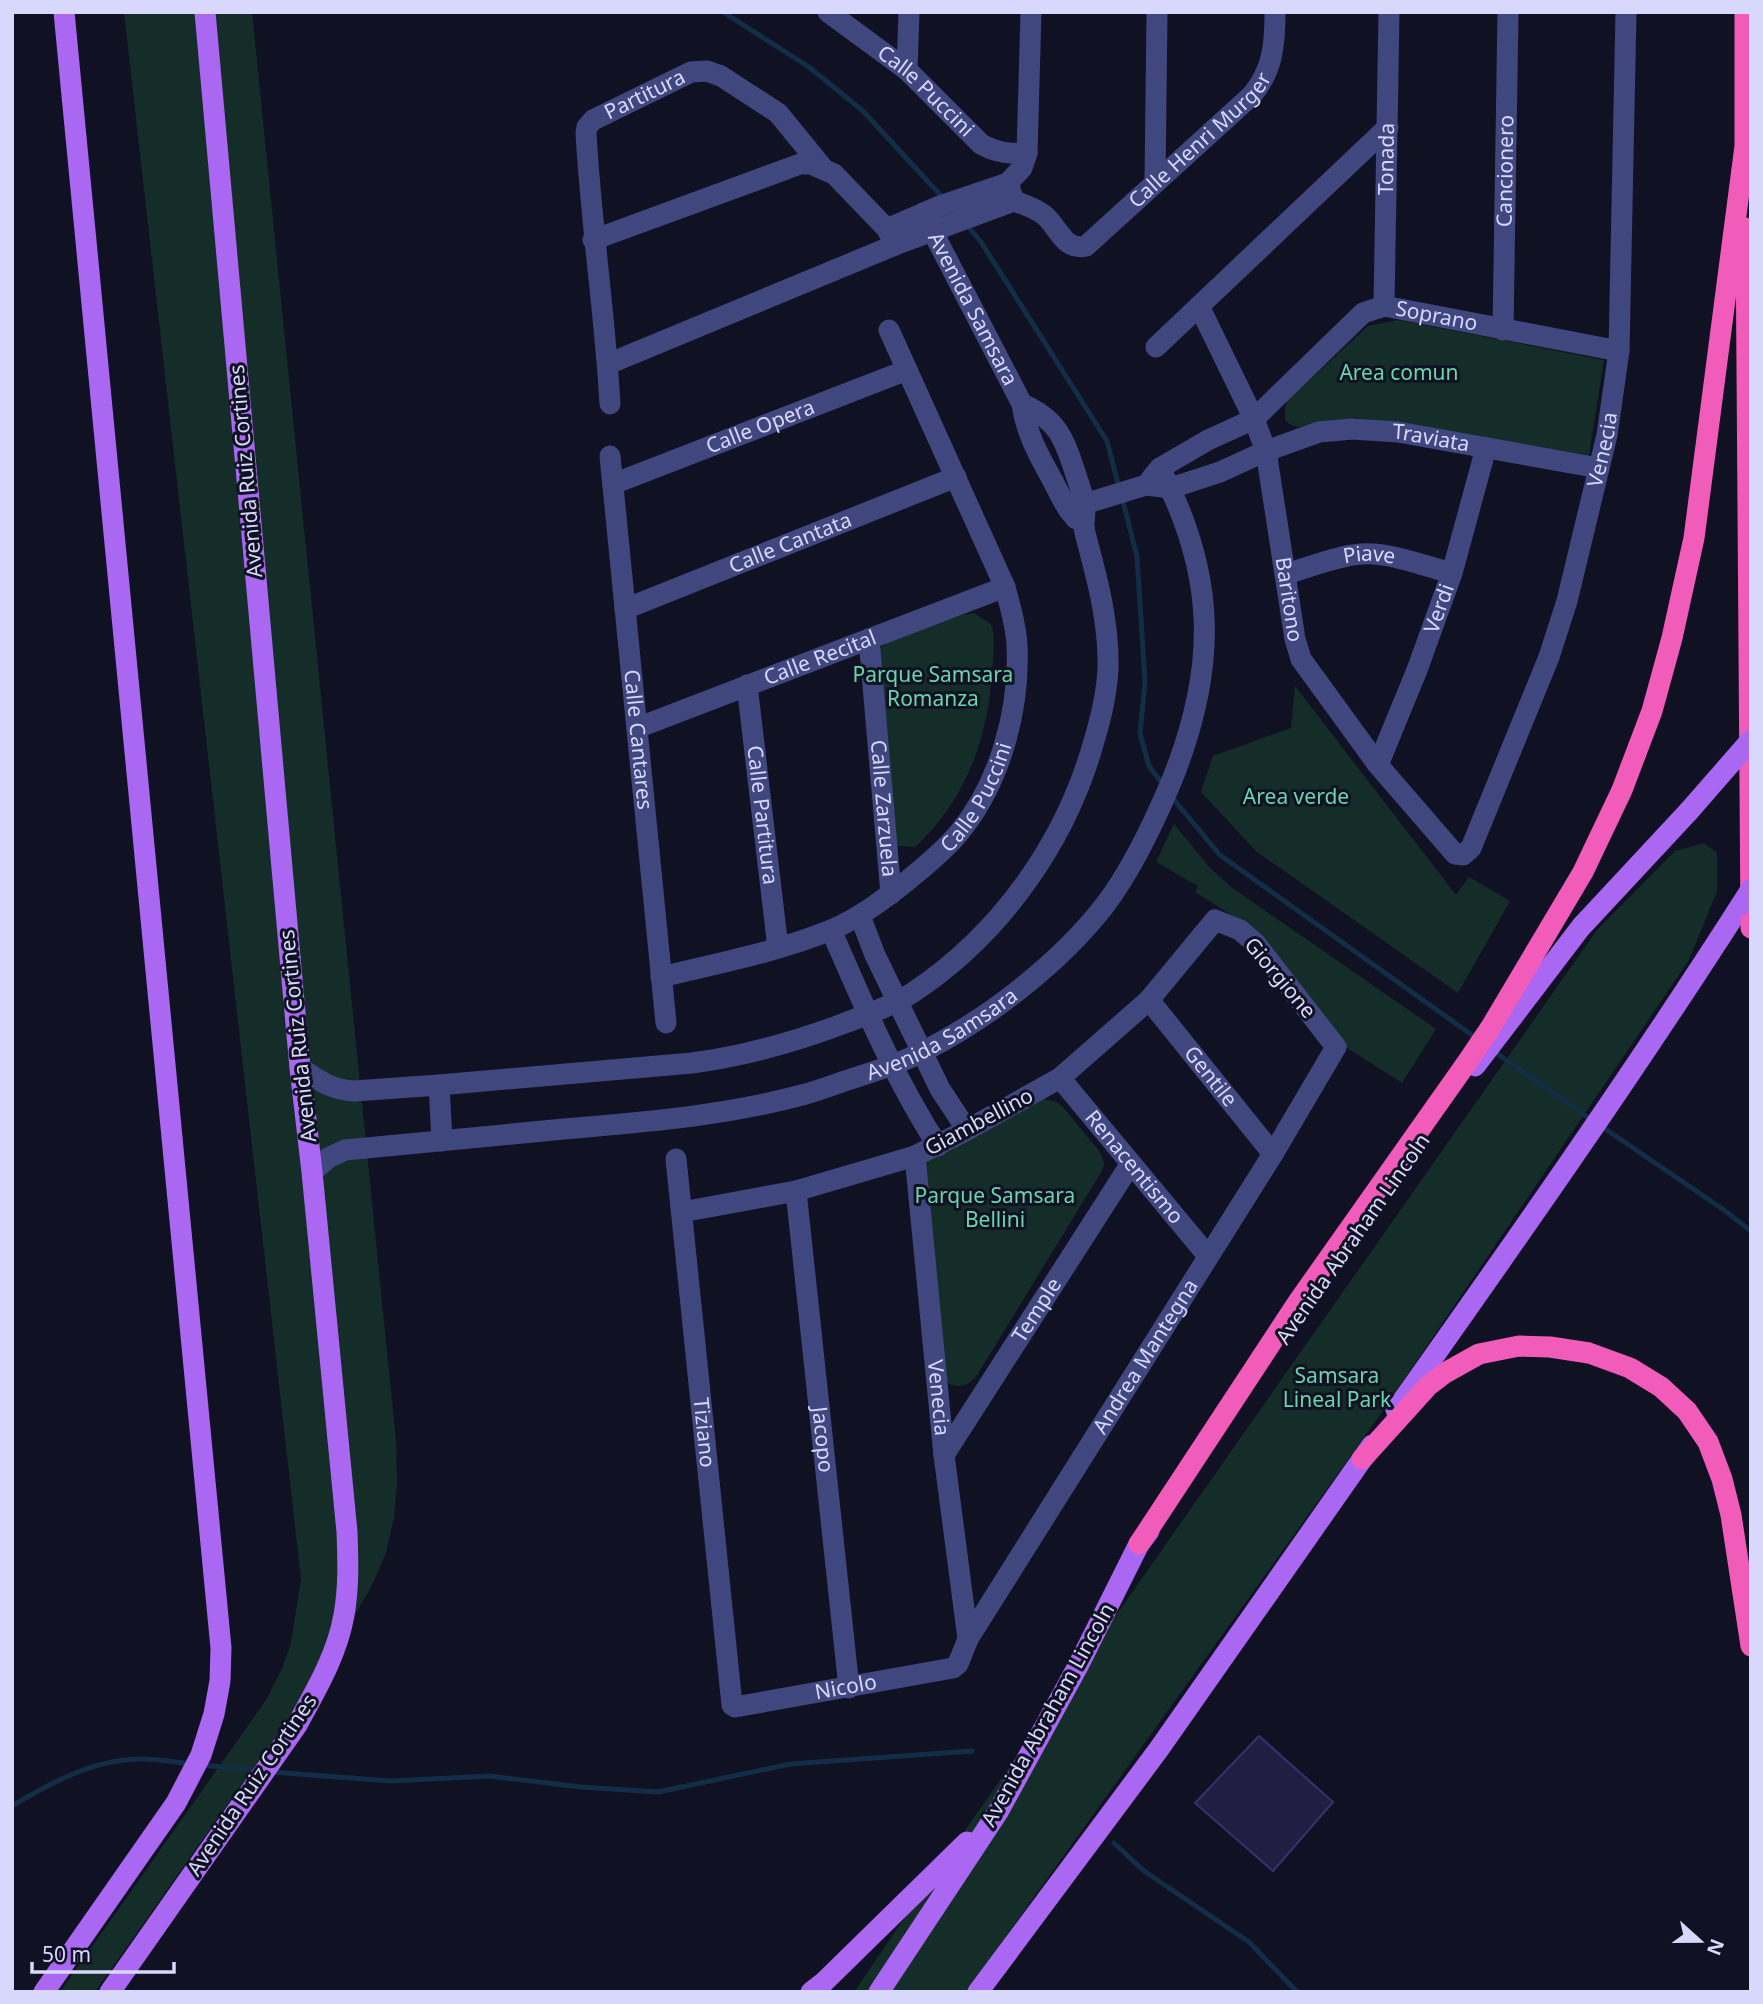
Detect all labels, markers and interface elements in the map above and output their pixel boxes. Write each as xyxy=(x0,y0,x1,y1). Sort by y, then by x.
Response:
street label: Calle Puccini xyxy=(872,38,981,142)
street label: Partitura xyxy=(599,62,689,125)
street label: Calle Henri Murger xyxy=(1122,67,1277,214)
street label: Cancionero xyxy=(1490,115,1519,227)
street label: Tonada xyxy=(1371,123,1400,195)
street label: Avenida Samsara xyxy=(922,227,1025,390)
street label: Soprano xyxy=(1393,294,1480,337)
park label: Area comun xyxy=(1339,358,1459,386)
street label: Avenida Ruiz Cortines xyxy=(222,363,268,579)
street label: Calle Opera xyxy=(702,392,818,460)
street label: Venecia xyxy=(1580,410,1623,490)
street label: Traviata xyxy=(1392,417,1472,458)
street label: Calle Cantata xyxy=(724,505,856,579)
street label: Piave xyxy=(1341,539,1398,570)
street label: Baritono xyxy=(1270,555,1310,644)
street label: Verdi xyxy=(1416,580,1460,637)
street label: Calle Recital xyxy=(759,623,880,691)
park label: Parque Samsara Romanza xyxy=(853,660,1013,712)
street label: Calle Cantares xyxy=(618,668,660,811)
street label: Calle Zarzuela xyxy=(865,739,904,878)
street label: Calle Puccini xyxy=(934,739,1017,858)
street label: Calle Partitura xyxy=(741,744,785,886)
park label: Area verde xyxy=(1243,782,1349,810)
street label: Avenida Ruiz Cortines xyxy=(272,928,322,1144)
street label: Giorgione xyxy=(1239,931,1323,1024)
street label: Avenida Samsara xyxy=(862,981,1023,1086)
street label: Gentile xyxy=(1178,1039,1244,1112)
street label: Giambellino xyxy=(919,1081,1038,1161)
street label: Renacentismo xyxy=(1079,1104,1190,1229)
street label: Avenida Abraham Lincoln xyxy=(1269,1127,1436,1349)
park label: Parque Samsara Bellini xyxy=(915,1181,1075,1233)
street label: Temple xyxy=(1005,1272,1067,1348)
street label: Andrea Mantegna xyxy=(1086,1273,1204,1439)
street label: Venecia xyxy=(922,1359,957,1437)
park label: Samsara Lineal Park xyxy=(1283,1361,1392,1413)
street label: Tiziano xyxy=(688,1396,723,1469)
street label: Jacopo xyxy=(806,1403,841,1474)
street label: Avenida Abraham Lincoln xyxy=(974,1598,1120,1831)
street label: Nicolo xyxy=(812,1667,879,1705)
street label: Avenida Ruiz Cortines xyxy=(180,1688,323,1881)
north arrow xyxy=(1665,1906,1735,1976)
scale bar xyxy=(32,1930,173,1974)
text: N xyxy=(1701,1935,1731,1959)
text: 50 m xyxy=(42,1940,91,1968)

